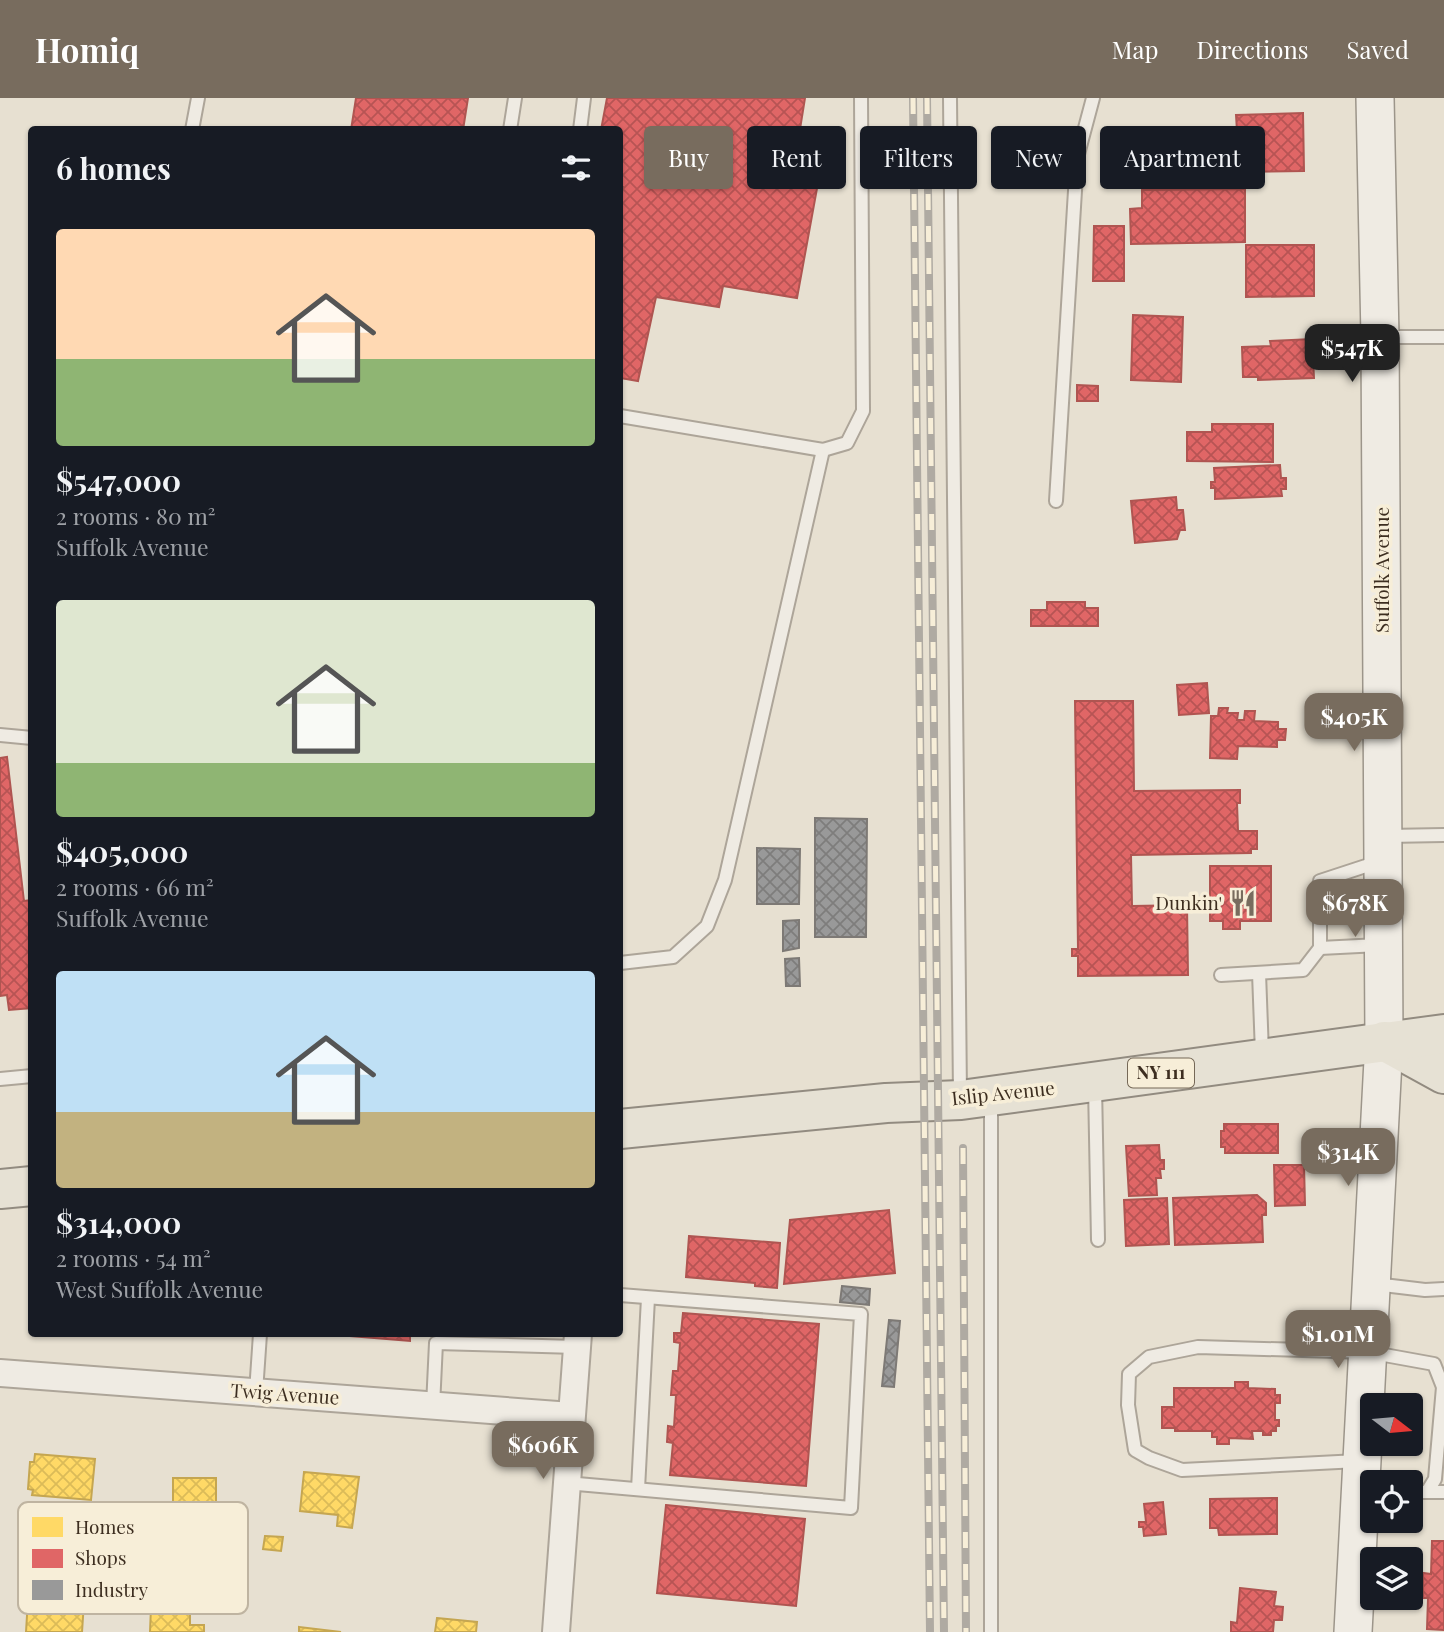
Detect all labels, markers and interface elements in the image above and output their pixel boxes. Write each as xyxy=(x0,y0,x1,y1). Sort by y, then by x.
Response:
text: Homiq xyxy=(35,27,139,71)
text: Map xyxy=(1112,33,1158,65)
text: Directions xyxy=(1196,33,1309,65)
text: Saved xyxy=(1347,33,1409,65)
chip: Buy xyxy=(644,126,733,189)
chip: Rent xyxy=(747,126,846,189)
chip: Filters xyxy=(860,126,977,189)
chip: New xyxy=(991,126,1086,189)
chip: Apartment xyxy=(1100,126,1265,189)
text: 6 homes xyxy=(56,148,171,188)
icon: filters xyxy=(557,149,595,187)
icon: home xyxy=(263,275,389,401)
pin: $547K xyxy=(1303,324,1401,384)
text: $547K xyxy=(1321,331,1383,362)
text: $547,000 xyxy=(56,460,181,500)
text: 2 rooms · 80 m² xyxy=(56,500,216,531)
street label: Suffolk Avenue xyxy=(1368,507,1394,633)
text: Suffolk Avenue xyxy=(56,531,209,562)
icon: home xyxy=(263,646,389,772)
pin: $405K xyxy=(1305,694,1403,753)
text: $405K xyxy=(1320,700,1388,731)
text: $405,000 xyxy=(56,831,188,871)
text: 2 rooms · 66 m² xyxy=(56,871,214,902)
pin: $678K xyxy=(1306,880,1404,939)
text: $678K xyxy=(1322,886,1388,917)
restaurant icon: Dunkin' xyxy=(1228,888,1258,918)
place label: Dunkin' xyxy=(1155,889,1222,915)
text: Suffolk Avenue xyxy=(56,902,209,933)
icon: home xyxy=(263,1017,389,1143)
road number: NY 111 xyxy=(1128,1058,1194,1088)
street label: Islip Avenue xyxy=(950,1074,1056,1110)
pin: $314K xyxy=(1299,1128,1397,1188)
text: $314K xyxy=(1317,1135,1379,1166)
text: $314,000 xyxy=(56,1202,181,1242)
text: 2 rooms · 54 m² xyxy=(56,1242,211,1273)
text: West Suffolk Avenue xyxy=(56,1273,263,1304)
pin: $1.01M xyxy=(1281,1310,1395,1370)
text: $1.01M xyxy=(1301,1317,1375,1348)
street label: Twig Avenue xyxy=(230,1376,340,1410)
north arrow xyxy=(1360,1393,1423,1456)
map controls xyxy=(1360,1393,1423,1610)
pin: $606K xyxy=(494,1422,592,1481)
text: $606K xyxy=(508,1428,578,1459)
button: locate xyxy=(1360,1470,1423,1533)
legend xyxy=(18,1502,248,1614)
text: Homes xyxy=(75,1513,134,1539)
text: Shops xyxy=(75,1544,126,1570)
button: layers xyxy=(1360,1547,1423,1610)
text: Industry xyxy=(75,1576,149,1602)

